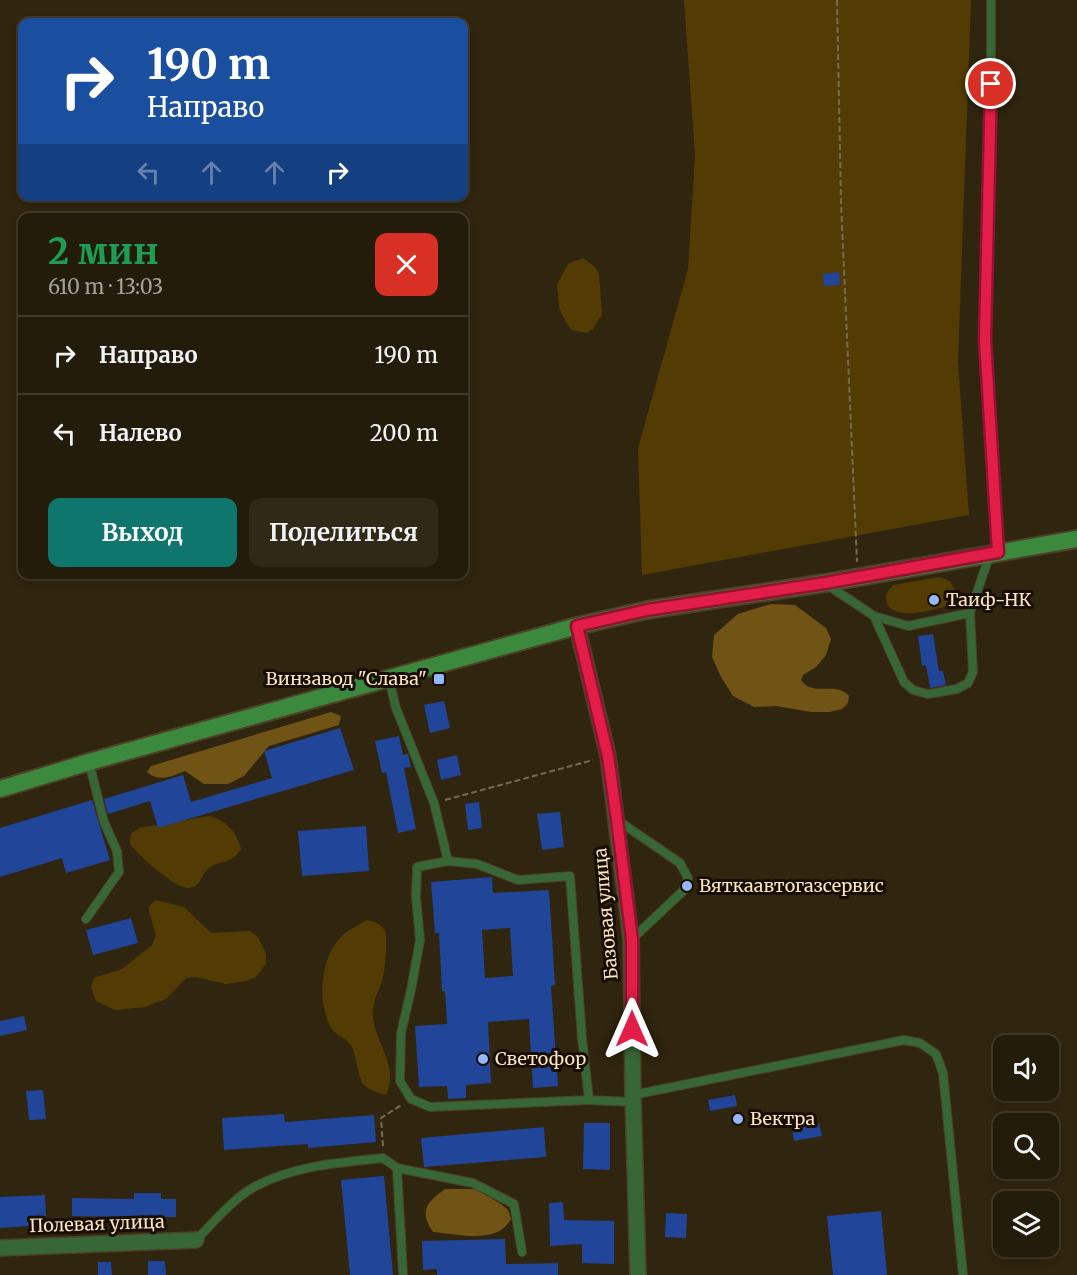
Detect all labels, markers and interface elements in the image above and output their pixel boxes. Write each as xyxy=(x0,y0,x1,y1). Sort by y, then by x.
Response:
text: 190 m xyxy=(147,38,270,90)
icon: right xyxy=(48,42,126,120)
pin xyxy=(965,58,1016,109)
icon: arrive xyxy=(974,67,1007,100)
text: Направо xyxy=(147,90,264,124)
icon: left xyxy=(132,156,165,189)
icon: ahead xyxy=(195,156,228,189)
icon: ahead xyxy=(258,156,291,189)
icon: right xyxy=(321,156,354,189)
text: 2 мин xyxy=(48,229,159,274)
button: close xyxy=(375,233,438,296)
text: 610 m · 13:03 xyxy=(48,274,163,299)
icon: right xyxy=(48,339,81,372)
text: Направо xyxy=(99,341,198,369)
text: 190 m xyxy=(375,341,438,369)
icon: left xyxy=(48,417,81,450)
text: Налево xyxy=(99,419,182,447)
text: 200 m xyxy=(370,419,438,447)
button: Выход xyxy=(48,498,237,567)
button: Поделиться xyxy=(249,498,438,567)
place label: Таиф-НК xyxy=(946,588,1031,611)
marker: Таиф-НК xyxy=(927,593,941,607)
place label: Винзавод "Слава" xyxy=(266,667,427,690)
marker: Винзавод "Слава" xyxy=(432,672,446,686)
street label: Базовая улица xyxy=(588,847,623,981)
place label: Вяткаавтогазсервис xyxy=(699,874,884,897)
marker: Вяткаавтогазсервис xyxy=(680,879,694,893)
position arrow xyxy=(600,997,664,1061)
map controls xyxy=(993,1035,1059,1257)
button: sound xyxy=(993,1035,1059,1101)
place label: Светофор xyxy=(495,1047,586,1070)
marker: Светофор xyxy=(476,1052,490,1066)
place label: Вектра xyxy=(750,1107,815,1130)
marker: Вектра xyxy=(731,1112,745,1126)
button: search xyxy=(993,1113,1059,1179)
button: layers xyxy=(993,1191,1059,1257)
street label: Полевая улица xyxy=(29,1210,165,1237)

